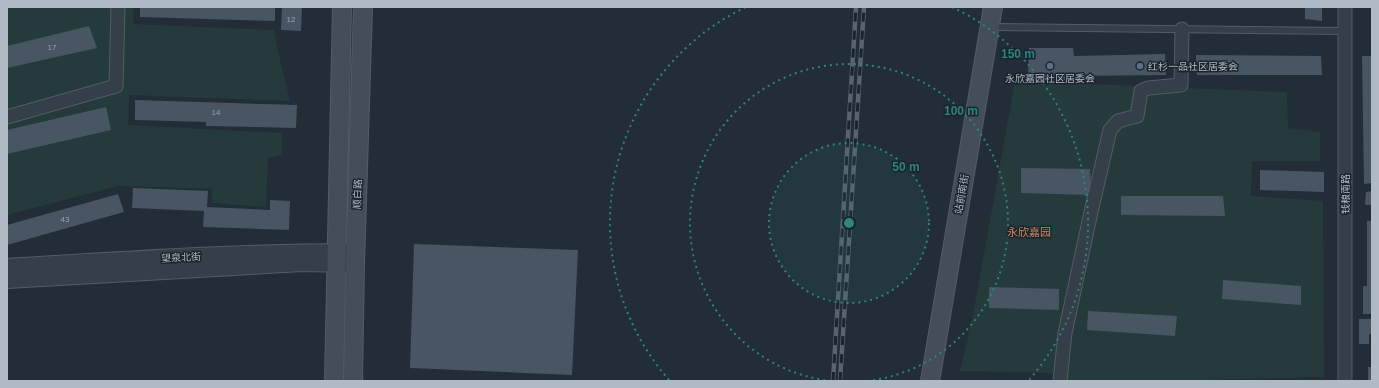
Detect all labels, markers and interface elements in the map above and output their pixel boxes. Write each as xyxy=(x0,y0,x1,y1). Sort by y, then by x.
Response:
house number: 12 xyxy=(287,15,296,24)
house number: 17 xyxy=(48,43,57,52)
text: 150 m xyxy=(1001,47,1035,61)
marker: 永欣嘉园社区居委会 xyxy=(1045,61,1055,71)
marker: 红杉一品社区居委会 xyxy=(1135,61,1145,71)
place label: 红杉一品社区居委会 xyxy=(1148,61,1238,72)
place label: 永欣嘉园社区居委会 xyxy=(1005,73,1095,84)
text: 100 m xyxy=(944,104,978,118)
house number: 14 xyxy=(212,108,221,117)
text: 50 m xyxy=(892,160,920,174)
street label: 站前南街 xyxy=(953,173,970,215)
street label: 钱粮南路 xyxy=(1340,174,1351,214)
street label: 顺白路 xyxy=(351,179,364,209)
house number: 43 xyxy=(61,215,70,224)
centre of rings xyxy=(842,216,856,230)
district label: 永欣嘉园 xyxy=(1007,226,1051,238)
street label: 望泉北街 xyxy=(161,251,201,264)

